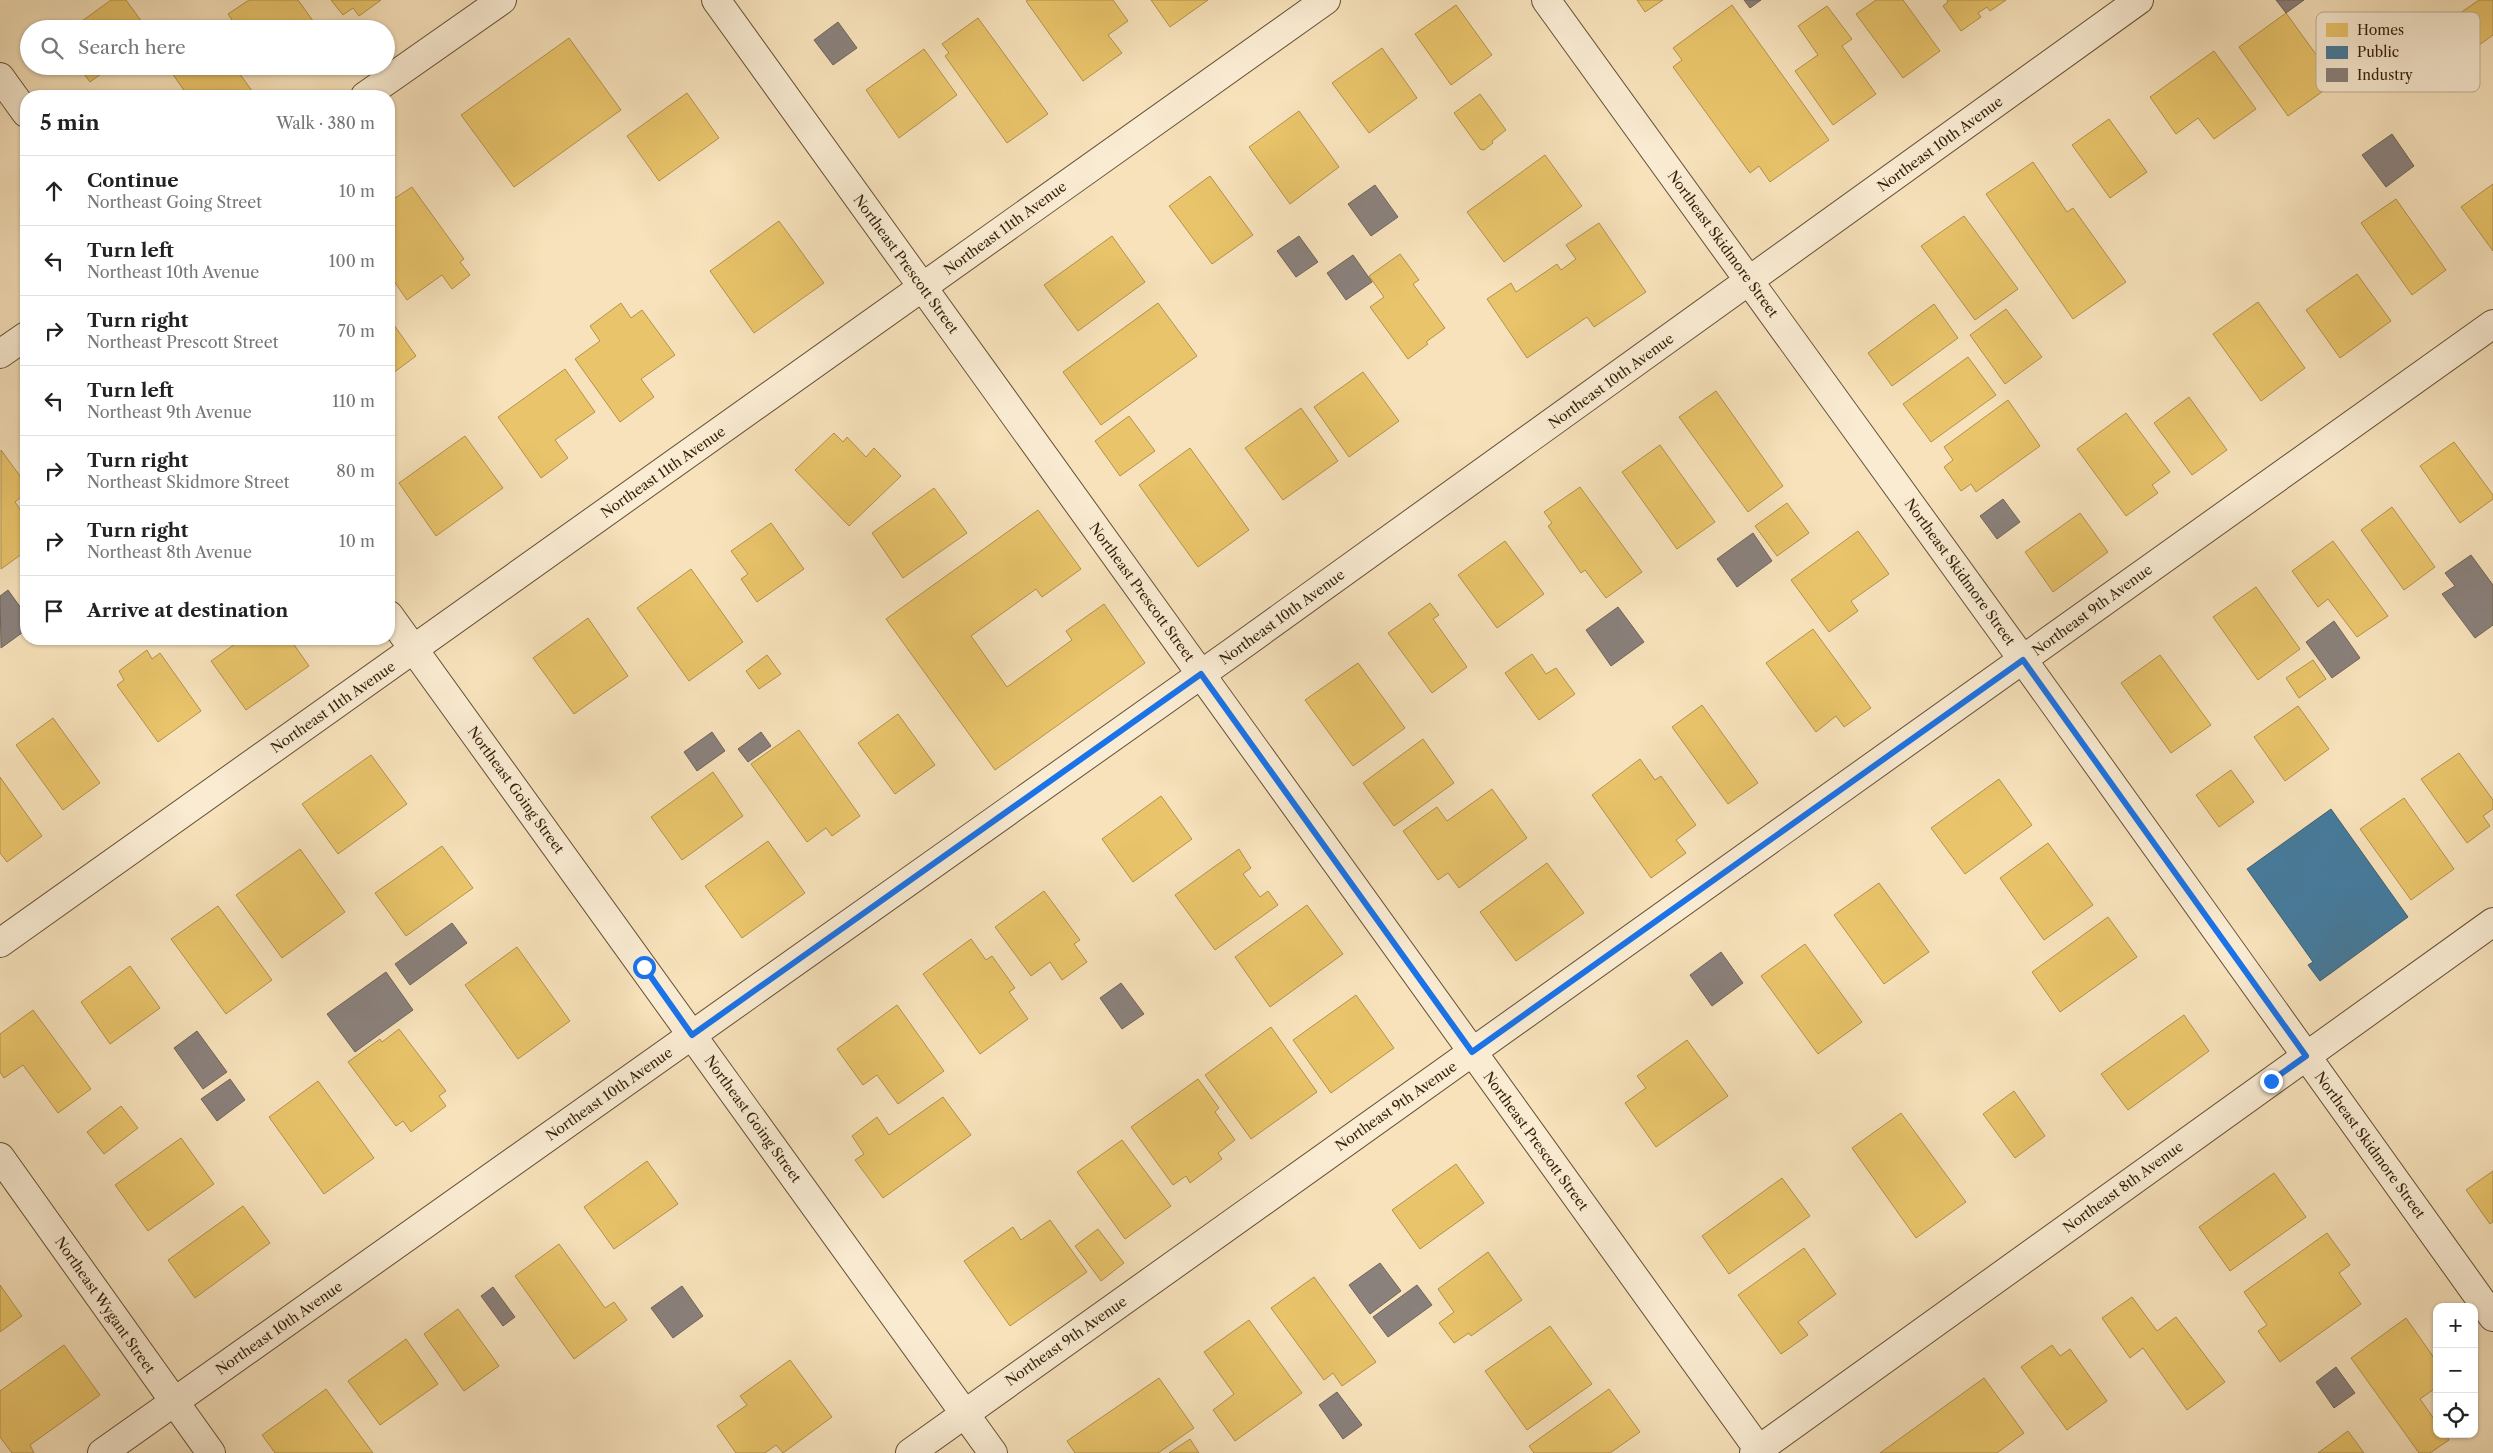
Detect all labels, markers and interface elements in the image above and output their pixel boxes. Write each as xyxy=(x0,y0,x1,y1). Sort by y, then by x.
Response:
legend xyxy=(2316,12,2480,92)
search box xyxy=(20,20,395,75)
text: Homes xyxy=(2357,21,2404,39)
icon: search xyxy=(38,34,66,62)
text: Search here xyxy=(78,36,186,59)
text: Public xyxy=(2357,43,2399,61)
text: Industry xyxy=(2357,66,2413,84)
street label: Northeast 10th Avenue xyxy=(1874,92,2006,196)
text: 5 min xyxy=(40,110,100,135)
text: Walk · 380 m xyxy=(276,113,375,133)
street label: Northeast Skidmore Street xyxy=(1664,167,1782,321)
text: Continue xyxy=(87,169,179,192)
icon: ahead xyxy=(40,177,68,205)
street label: Northeast 11th Avenue xyxy=(940,177,1070,279)
text: 10 m xyxy=(339,181,375,201)
street label: Northeast Prescott Street xyxy=(850,191,963,337)
text: Northeast Going Street xyxy=(87,192,262,212)
text: Turn left xyxy=(87,239,174,262)
icon: left xyxy=(40,247,68,275)
text: 100 m xyxy=(329,251,375,271)
text: Northeast 10th Avenue xyxy=(87,262,259,282)
text: Turn right xyxy=(87,309,188,332)
icon: right xyxy=(40,317,68,345)
text: 70 m xyxy=(338,321,375,341)
street label: Northeast 10th Avenue xyxy=(1545,329,1677,433)
text: Northeast Prescott Street xyxy=(87,332,278,352)
text: Turn left xyxy=(87,379,174,402)
icon: left xyxy=(40,387,68,415)
text: 110 m xyxy=(332,391,375,411)
text: Northeast 9th Avenue xyxy=(87,402,252,422)
street label: Northeast 11th Avenue xyxy=(597,422,729,522)
text: Turn right xyxy=(87,449,188,472)
icon: right xyxy=(40,457,68,485)
text: 80 m xyxy=(336,461,375,481)
text: Northeast Skidmore Street xyxy=(87,472,289,492)
street label: Northeast Skidmore Street xyxy=(1901,495,2019,649)
text: Turn right xyxy=(87,519,188,542)
street label: Northeast Prescott Street xyxy=(1086,519,1199,665)
icon: right xyxy=(40,527,68,555)
text: 10 m xyxy=(339,531,375,551)
text: Northeast 8th Avenue xyxy=(87,542,252,562)
street label: Northeast 9th Avenue xyxy=(2028,560,2156,660)
street label: Northeast 10th Avenue xyxy=(1216,565,1348,669)
icon: arrive xyxy=(40,597,68,625)
text: Arrive at destination xyxy=(87,599,288,622)
street label: Northeast 11th Avenue xyxy=(267,657,399,757)
street label: Northeast Going Street xyxy=(464,723,568,857)
route start xyxy=(633,956,656,979)
street label: Northeast 10th Avenue xyxy=(542,1043,676,1145)
street label: Northeast Going Street xyxy=(701,1052,805,1186)
street label: Northeast 9th Avenue xyxy=(1332,1057,1460,1155)
street label: Northeast Prescott Street xyxy=(1480,1068,1593,1214)
street label: Northeast Skidmore Street xyxy=(2311,1068,2429,1222)
route end xyxy=(2260,1070,2283,1093)
street label: Northeast 8th Avenue xyxy=(2059,1137,2187,1237)
street label: Northeast Wygant Street xyxy=(51,1233,159,1377)
street label: Northeast 10th Avenue xyxy=(212,1277,346,1379)
street label: Northeast 9th Avenue xyxy=(1002,1292,1130,1390)
map controls xyxy=(2433,1303,2478,1438)
button: + xyxy=(2433,1303,2478,1348)
button: − xyxy=(2433,1348,2478,1393)
button: locate xyxy=(2433,1393,2478,1438)

